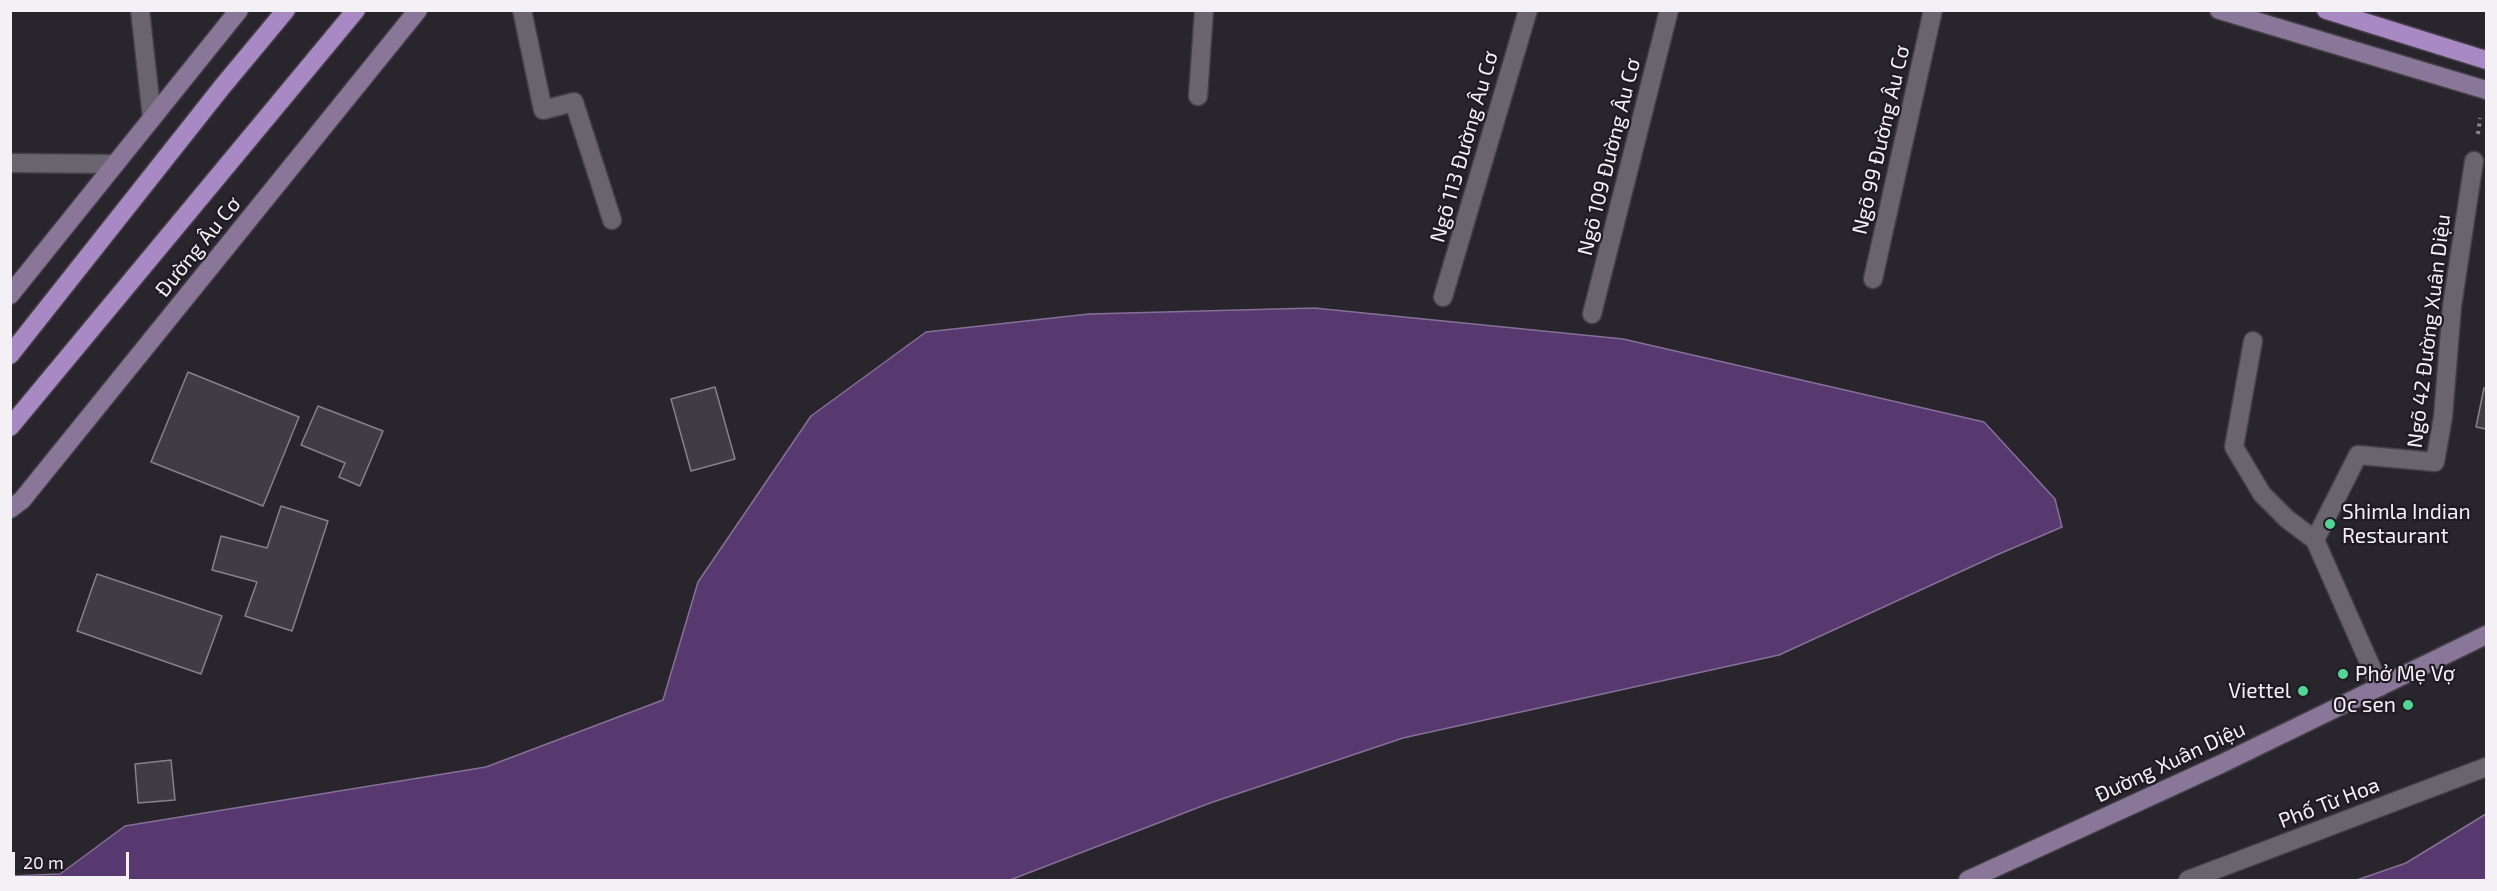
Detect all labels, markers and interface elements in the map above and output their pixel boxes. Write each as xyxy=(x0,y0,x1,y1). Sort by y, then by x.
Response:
street label: Ngõ 99 Đường Âu Cơ xyxy=(1847,43,1915,237)
street label: Ngõ 113 Đường Âu Cơ xyxy=(1425,49,1503,245)
street label: Ngõ 109 Đường Âu Cơ xyxy=(1572,56,1646,258)
street label: Đường Âu Cơ xyxy=(150,192,246,302)
street label: Ngõ 42 Đường Xuân Diệu xyxy=(2402,213,2456,449)
place label: Shimla Indian Restaurant xyxy=(2342,499,2471,549)
marker: Shimla Indian Restaurant xyxy=(2323,517,2337,531)
place label: Phở Mẹ Vợ xyxy=(2355,661,2455,687)
marker: Phở Mẹ Vợ xyxy=(2336,667,2350,681)
place label: Viettel xyxy=(2228,678,2291,704)
marker: Viettel xyxy=(2296,684,2310,698)
place label: Oc sen xyxy=(2333,692,2396,718)
marker: Oc sen xyxy=(2401,698,2415,712)
street label: Đường Xuân Diệu xyxy=(2091,716,2249,808)
street label: Phố Từ Hoa xyxy=(2275,772,2383,834)
scale bar xyxy=(15,840,132,878)
text: 20 m xyxy=(23,851,64,873)

